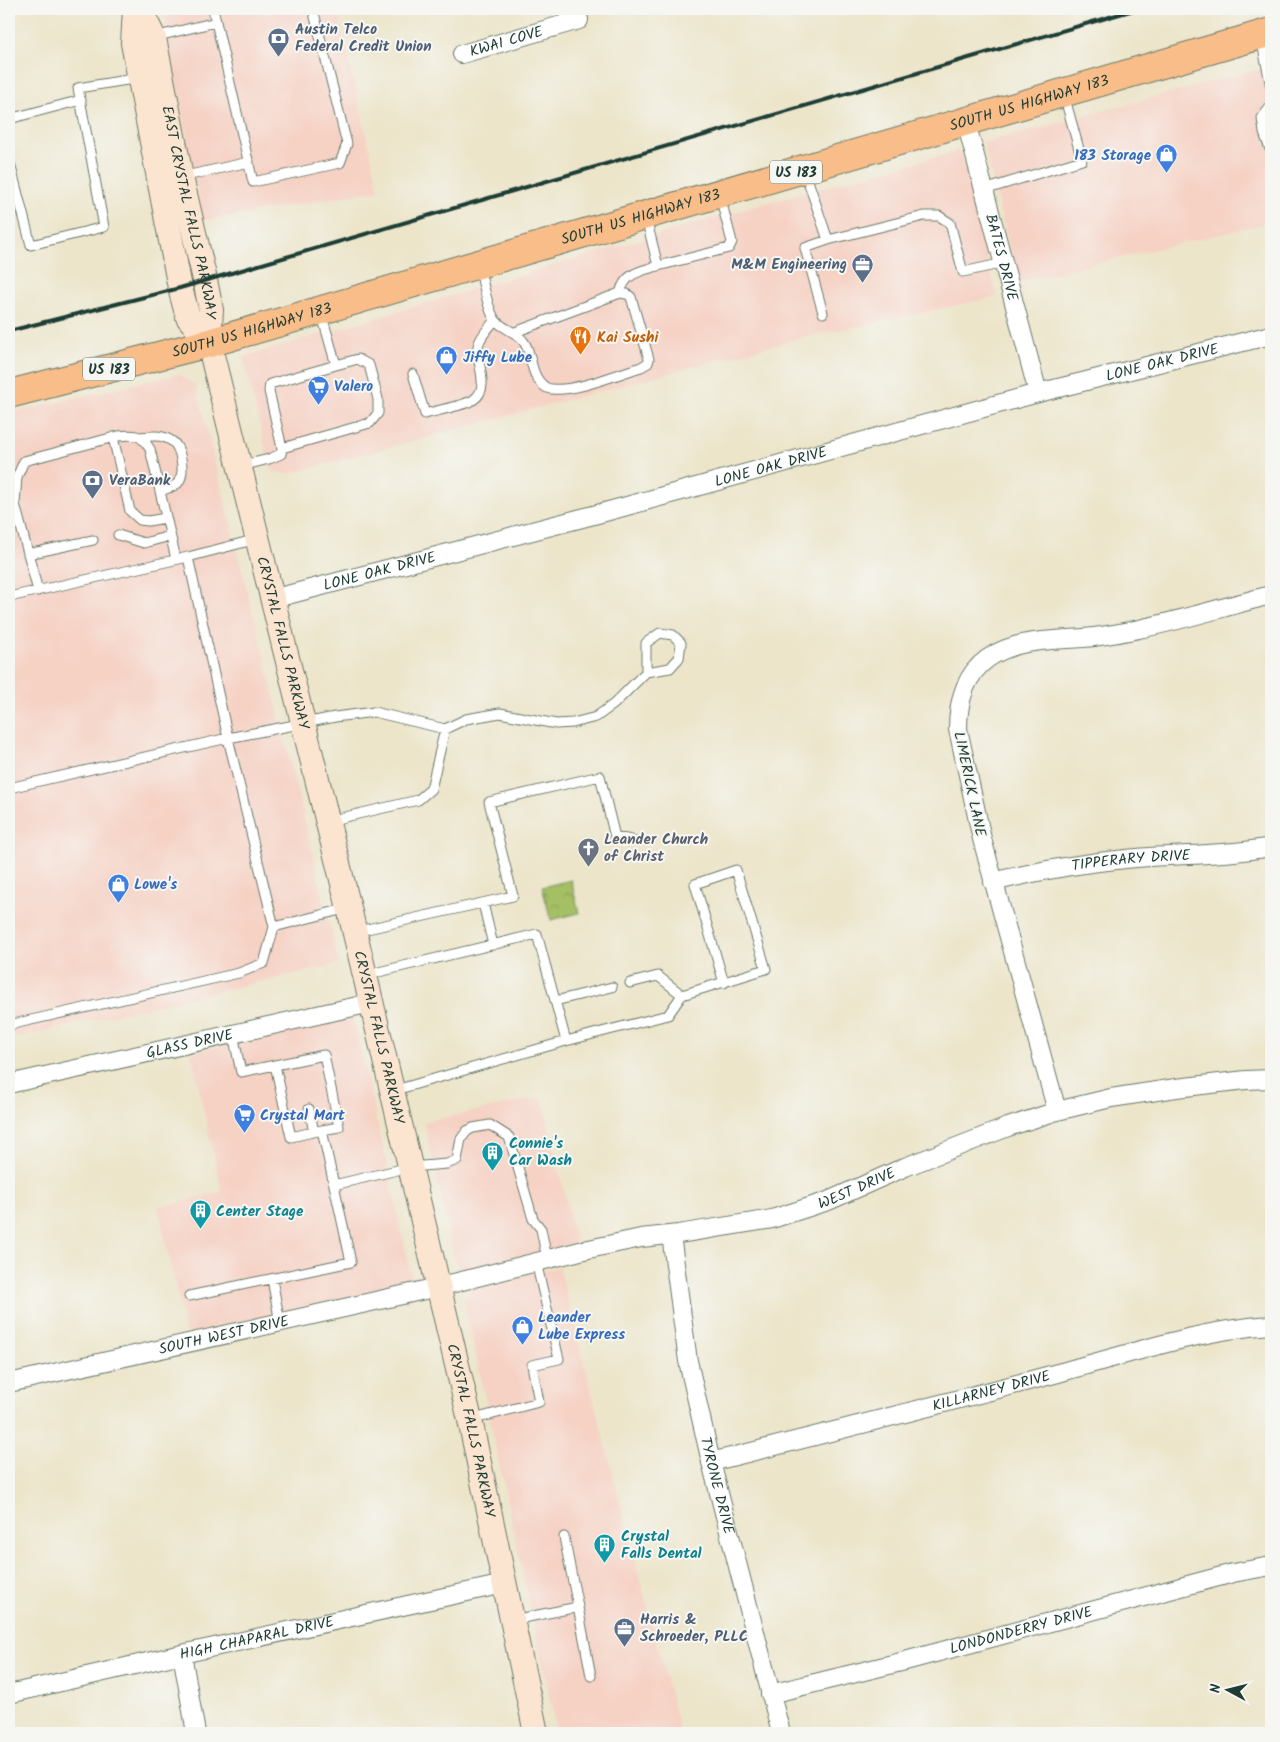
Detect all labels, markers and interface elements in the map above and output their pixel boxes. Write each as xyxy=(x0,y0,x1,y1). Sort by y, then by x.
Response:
place label: Austin Telco Federal Credit Union xyxy=(295,18,432,59)
street label: KWAI COVE xyxy=(467,20,547,64)
bank icon: Austin Telco Federal Credit Union xyxy=(267,26,291,57)
street label: SOUTH US HIGHWAY 183 xyxy=(947,69,1112,138)
street label: EAST CRYSTAL FALLS PARKWAY xyxy=(154,104,222,321)
shop icon: 183 Storage xyxy=(1155,143,1179,174)
place label: 183 Storage xyxy=(1074,144,1152,168)
road number: US 183 xyxy=(770,160,822,183)
street label: SOUTH US HIGHWAY 183 xyxy=(558,183,724,252)
street label: BATES DRIVE xyxy=(978,211,1024,305)
office icon: M&M Engineering xyxy=(851,252,875,283)
place label: M&M Engineering xyxy=(731,253,847,277)
street label: SOUTH US HIGHWAY 183 xyxy=(170,297,335,365)
restaurant icon: Kai Sushi xyxy=(569,325,593,356)
place label: Kai Sushi xyxy=(597,326,659,350)
street label: LONE OAK DRIVE xyxy=(1103,337,1222,389)
shop icon: Jiffy Lube xyxy=(435,345,459,376)
place label: Jiffy Lube xyxy=(463,346,533,370)
road number: US 183 xyxy=(83,358,135,380)
supermarket icon: Valero xyxy=(306,374,330,405)
place label: Valero xyxy=(334,375,373,399)
street label: LONE OAK DRIVE xyxy=(712,440,831,494)
bank icon: VeraBank xyxy=(81,468,105,499)
place label: VeraBank xyxy=(109,469,171,493)
street label: LONE OAK DRIVE xyxy=(321,545,440,598)
street label: CRYSTAL FALLS PARKWAY xyxy=(249,554,316,733)
street label: LIMERICK LANE xyxy=(946,729,992,840)
place label: Leander Church of Christ xyxy=(604,828,708,869)
church icon: Leander Church of Christ xyxy=(576,836,600,867)
street label: TIPPERARY DRIVE xyxy=(1070,844,1192,879)
shop icon: Lowe's xyxy=(106,872,130,903)
place label: Lowe's xyxy=(134,873,177,897)
street label: CRYSTAL FALLS PARKWAY xyxy=(346,948,411,1128)
street label: GLASS DRIVE xyxy=(144,1023,237,1066)
supermarket icon: Crystal Mart xyxy=(232,1103,256,1134)
place label: Crystal Mart xyxy=(260,1104,345,1128)
place label: Connie's Car Wash xyxy=(509,1132,572,1173)
building icon: Connie's Car Wash xyxy=(481,1140,505,1171)
street label: WEST DRIVE xyxy=(815,1161,901,1216)
building icon: Center Stage xyxy=(188,1199,212,1230)
place label: Center Stage xyxy=(216,1200,304,1224)
place label: Leander Lube Express xyxy=(538,1306,625,1347)
street label: SOUTH WEST DRIVE xyxy=(157,1309,292,1362)
shop icon: Leander Lube Express xyxy=(510,1314,534,1345)
street label: CRYSTAL FALLS PARKWAY xyxy=(439,1341,502,1521)
street label: KILLARNEY DRIVE xyxy=(930,1364,1054,1419)
street label: TYRONE DRIVE xyxy=(693,1435,740,1538)
place label: Crystal Falls Dental xyxy=(621,1525,702,1566)
building icon: Crystal Falls Dental xyxy=(593,1533,617,1564)
street label: LONDONDERRY DRIVE xyxy=(947,1600,1097,1662)
place label: Harris & Schroeder, PLLC xyxy=(640,1608,748,1649)
street label: HIGH CHAPARAL DRIVE xyxy=(177,1610,338,1667)
office icon: Harris & Schroeder, PLLC xyxy=(612,1616,636,1647)
north arrow xyxy=(1202,1664,1252,1714)
text: N xyxy=(1205,1683,1228,1694)

